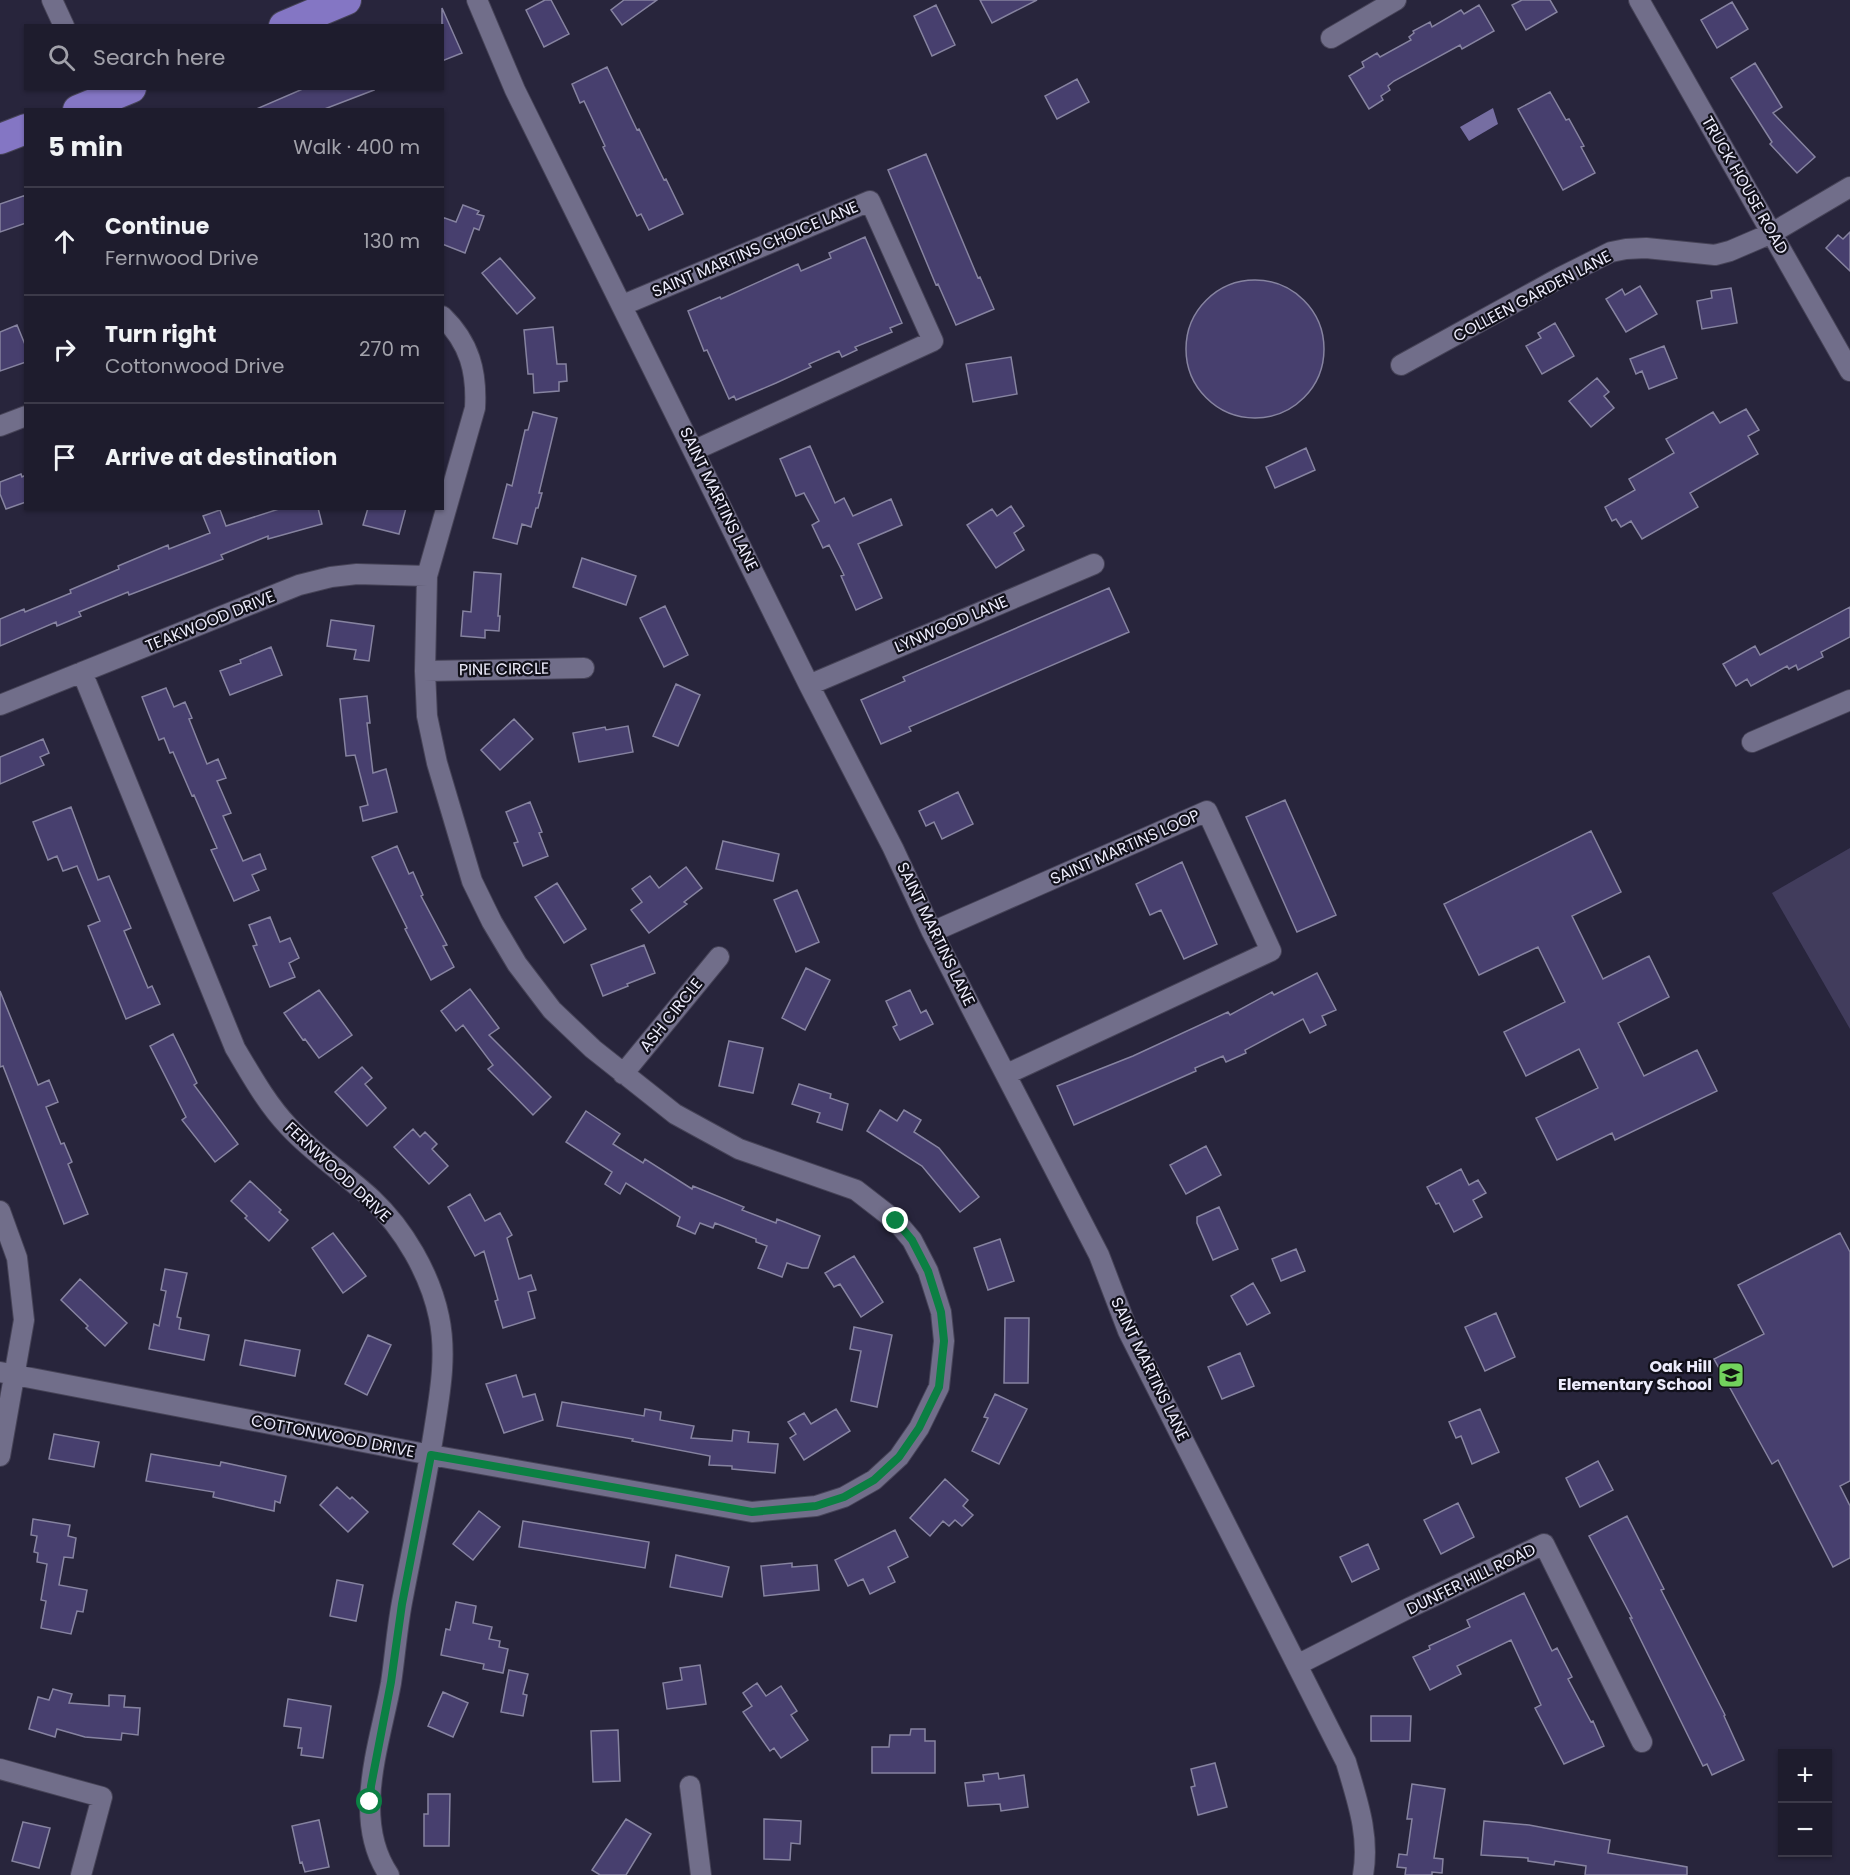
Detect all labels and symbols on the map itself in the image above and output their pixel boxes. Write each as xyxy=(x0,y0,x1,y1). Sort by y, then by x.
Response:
street label: TRUCK HOUSE ROAD xyxy=(1696,112,1794,258)
street label: SAINT MARTINS CHOICE LANE xyxy=(648,195,862,303)
street label: COLLEEN GARDEN LANE xyxy=(1449,245,1615,347)
street label: SAINT MARTINS LANE xyxy=(674,423,764,575)
street label: TEAKWOOD DRIVE xyxy=(142,585,278,657)
street label: LYNWOOD LANE xyxy=(891,590,1011,658)
street label: PINE CIRCLE xyxy=(459,657,549,681)
street label: SAINT MARTINS LOOP xyxy=(1047,804,1203,890)
street label: SAINT MARTINS LANE xyxy=(891,858,981,1010)
street label: ASH CIRCLE xyxy=(634,973,708,1057)
street label: FERNWOOD DRIVE xyxy=(280,1117,396,1227)
route end xyxy=(882,1207,908,1233)
street label: SAINT MARTINS LANE xyxy=(1105,1293,1195,1445)
place label: Oak Hill Elementary School xyxy=(1558,1355,1712,1396)
school or university icon: Oak Hill Elementary School xyxy=(1716,1360,1746,1390)
street label: COTTONWOOD DRIVE xyxy=(249,1409,417,1463)
street label: DUNFER HILL ROAD xyxy=(1403,1538,1539,1620)
route start xyxy=(356,1788,382,1814)

